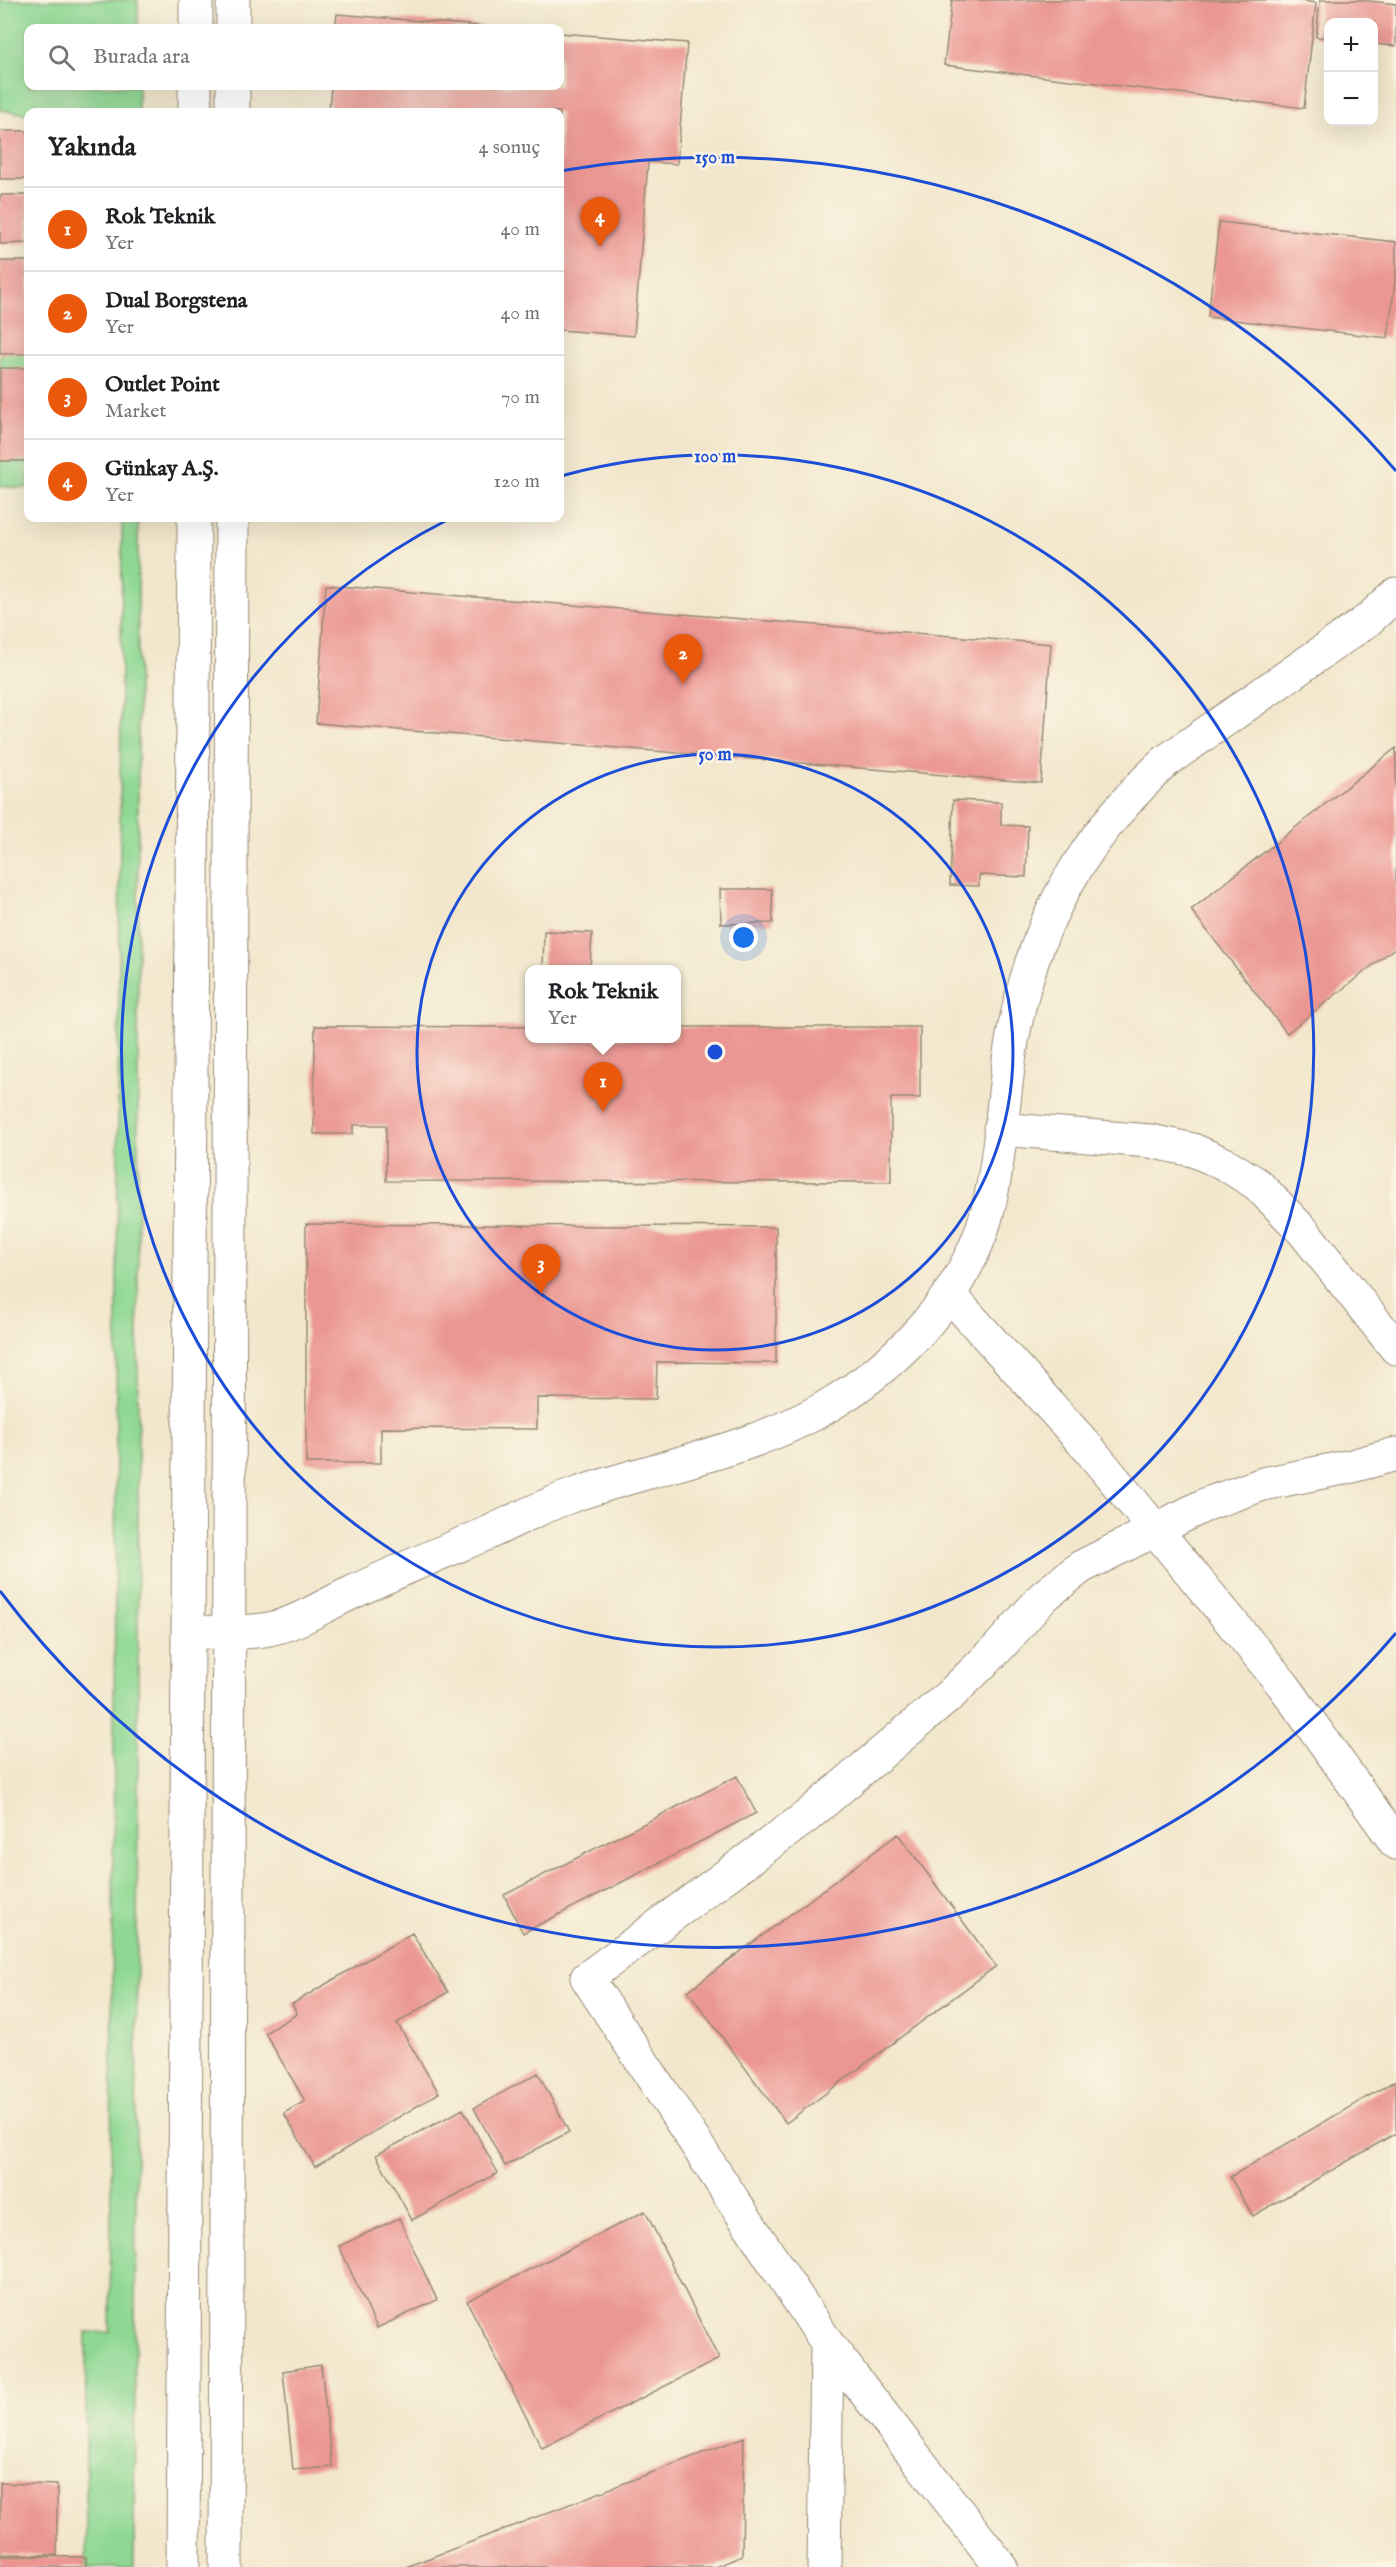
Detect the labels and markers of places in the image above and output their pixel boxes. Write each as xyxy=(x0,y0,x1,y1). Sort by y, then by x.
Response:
pin: 4 xyxy=(580,198,620,247)
pin: 2 xyxy=(664,634,702,684)
centre of rings xyxy=(705,1042,725,1062)
pin: 1 xyxy=(584,1062,622,1112)
pin: 3 xyxy=(522,1244,560,1294)

